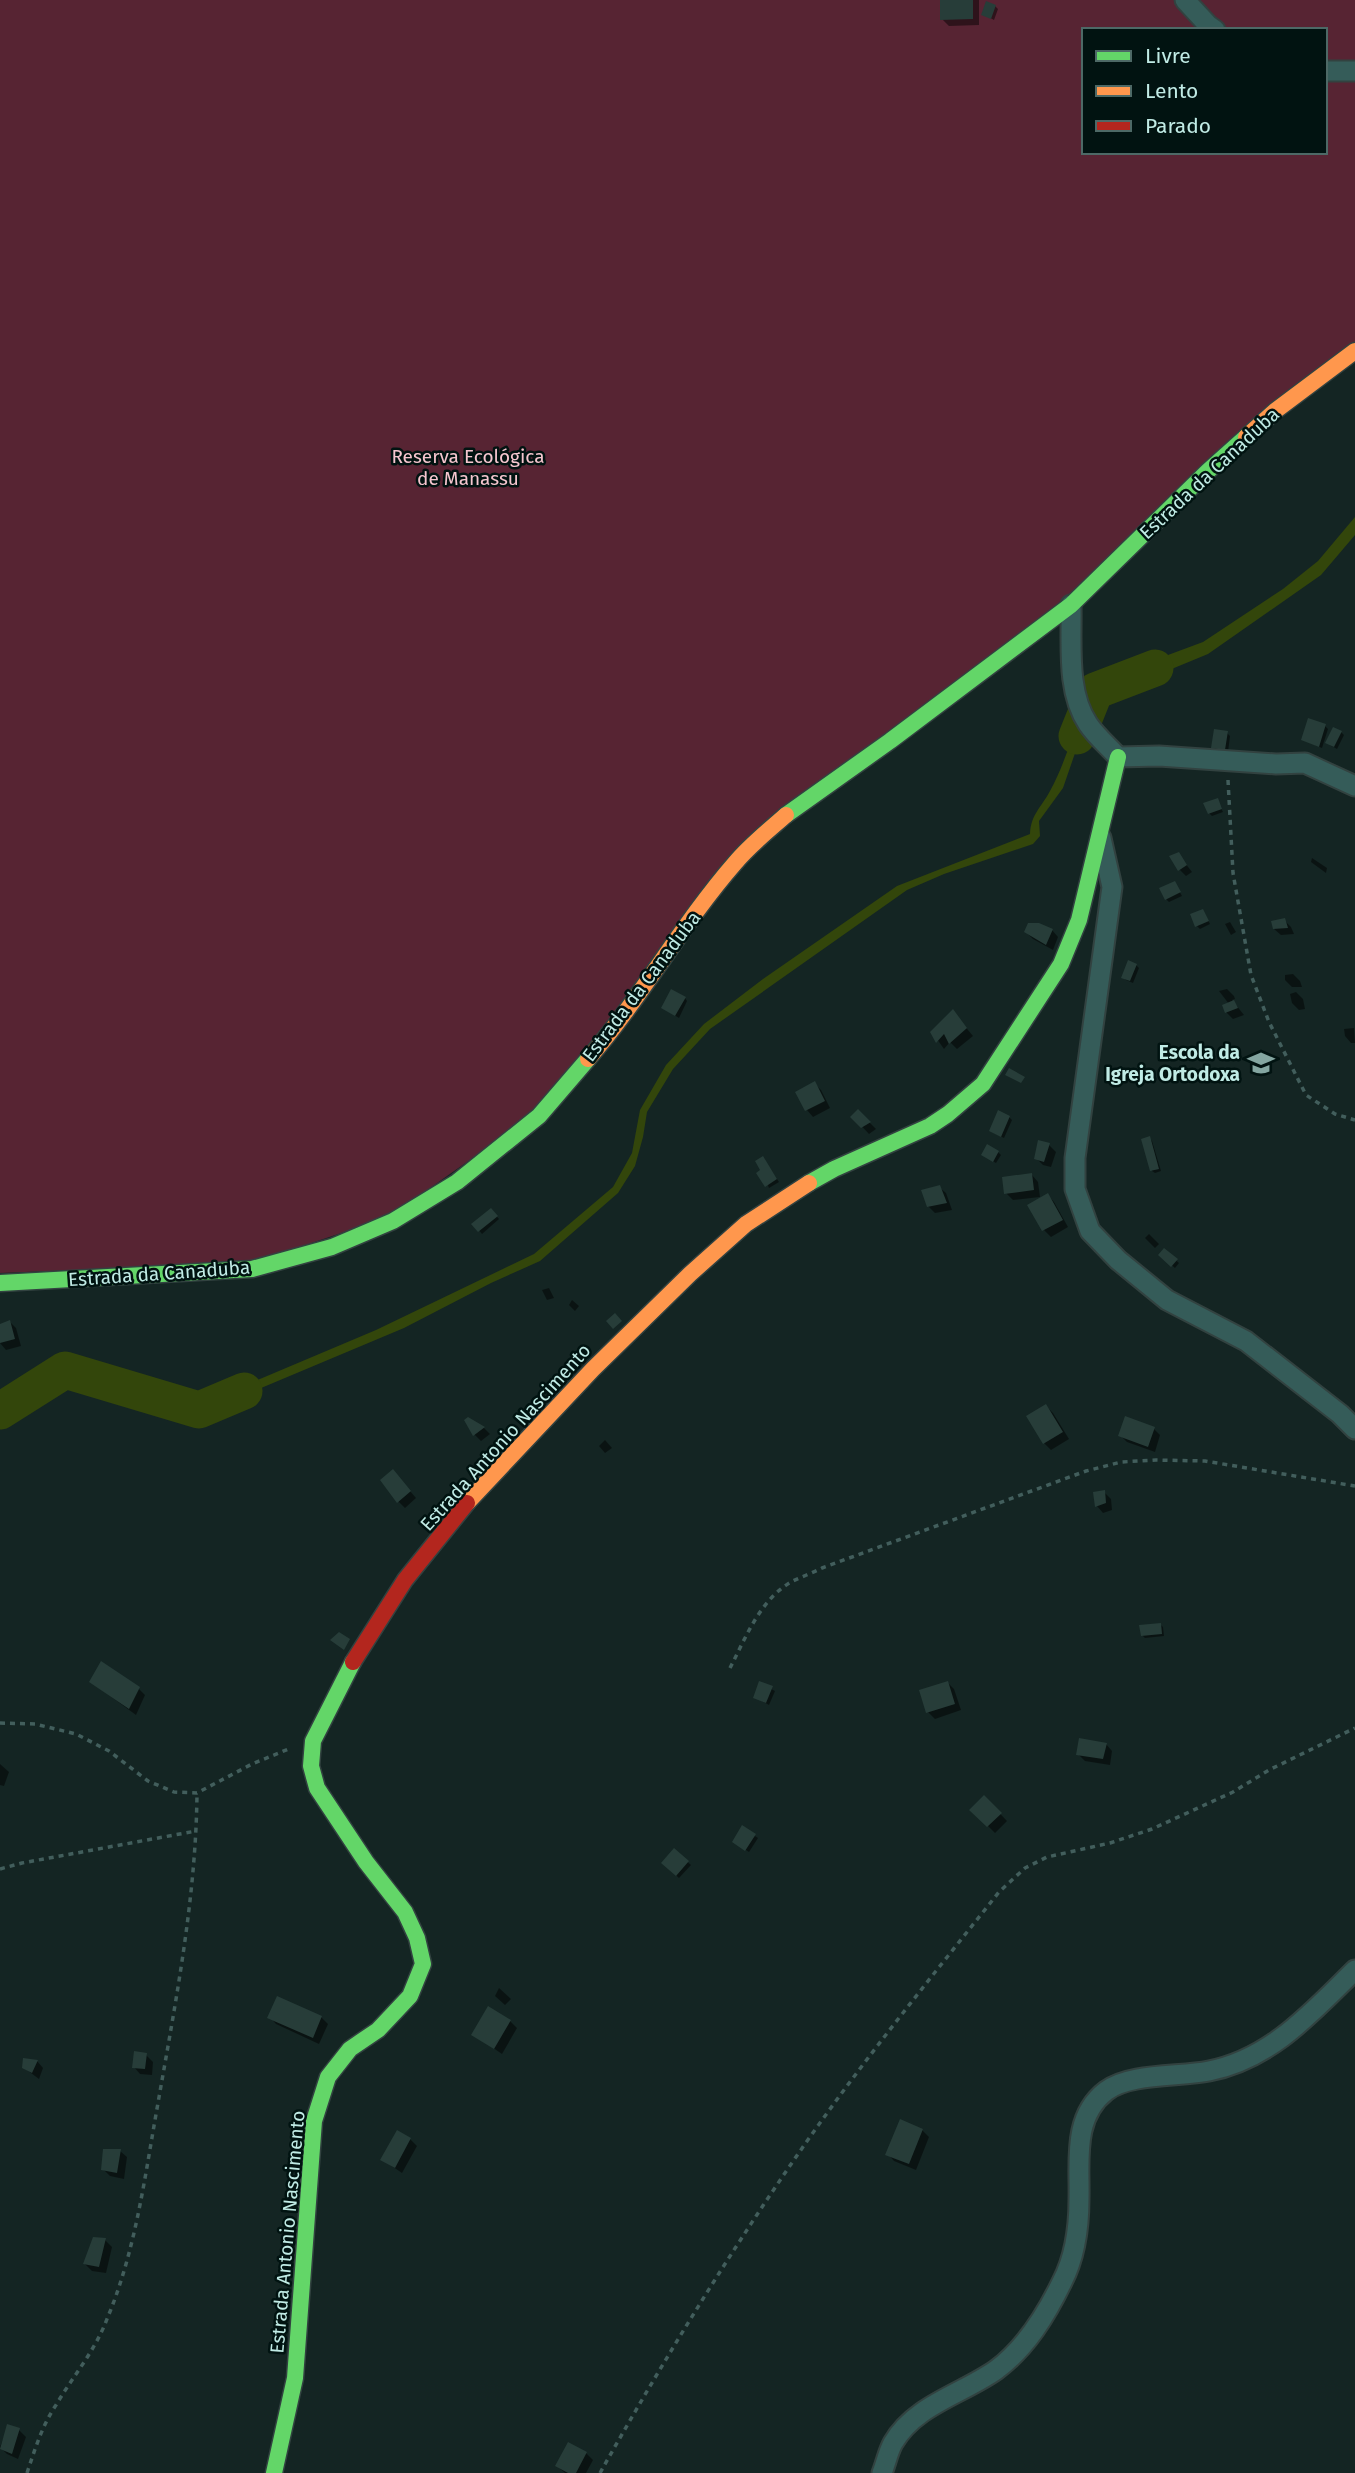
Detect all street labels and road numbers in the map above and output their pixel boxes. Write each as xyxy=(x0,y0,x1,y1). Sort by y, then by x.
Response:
street label: Estrada da Canaduba xyxy=(1135,403,1284,544)
street label: Estrada da Canaduba xyxy=(577,907,705,1066)
street label: Estrada da Canaduba xyxy=(67,1256,251,1291)
street label: Estrada Antonio Nascimento xyxy=(415,1339,595,1536)
street label: Estrada Antonio Nascimento xyxy=(265,2110,310,2354)

